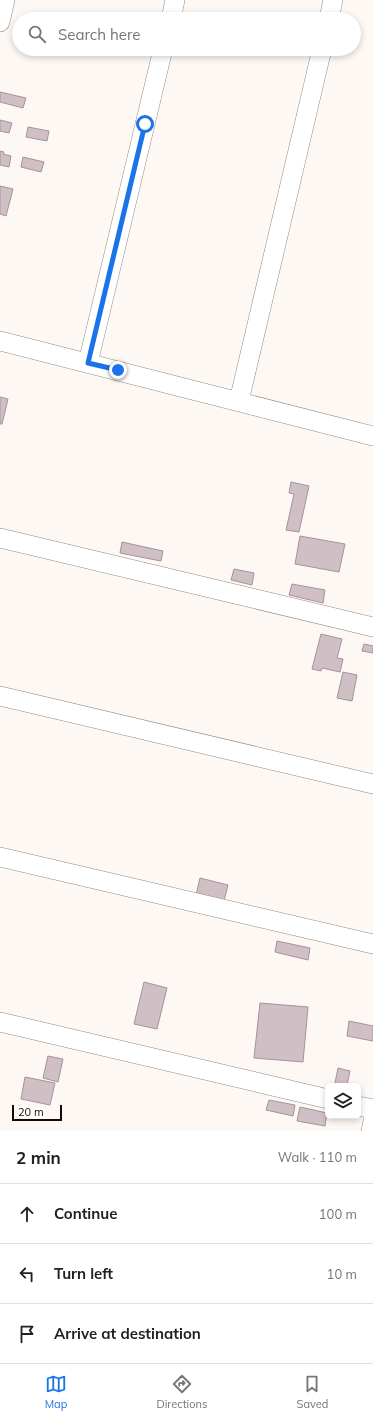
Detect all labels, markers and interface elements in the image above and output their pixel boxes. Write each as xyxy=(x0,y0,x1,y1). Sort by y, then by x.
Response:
search box xyxy=(12,12,361,56)
icon: search xyxy=(26,23,48,45)
text: Search here xyxy=(58,25,140,44)
route start xyxy=(136,115,154,133)
route end xyxy=(109,361,127,379)
map controls xyxy=(325,1083,361,1119)
button: layers xyxy=(325,1083,361,1119)
scale bar xyxy=(12,1103,62,1122)
text: 20 m xyxy=(18,1105,44,1119)
text: 2 min xyxy=(16,1147,61,1168)
text: Walk · 110 m xyxy=(278,1149,357,1165)
icon: ahead xyxy=(16,1203,38,1225)
text: Continue xyxy=(54,1204,117,1223)
text: 100 m xyxy=(319,1206,357,1222)
icon: left xyxy=(16,1263,38,1285)
text: Turn left xyxy=(54,1264,113,1283)
text: 10 m xyxy=(327,1266,357,1282)
icon: arrive xyxy=(16,1323,38,1345)
text: Arrive at destination xyxy=(54,1324,201,1343)
tab: Map xyxy=(45,1373,67,1411)
tab: Directions xyxy=(157,1373,207,1411)
tab: Saved xyxy=(297,1373,328,1411)

